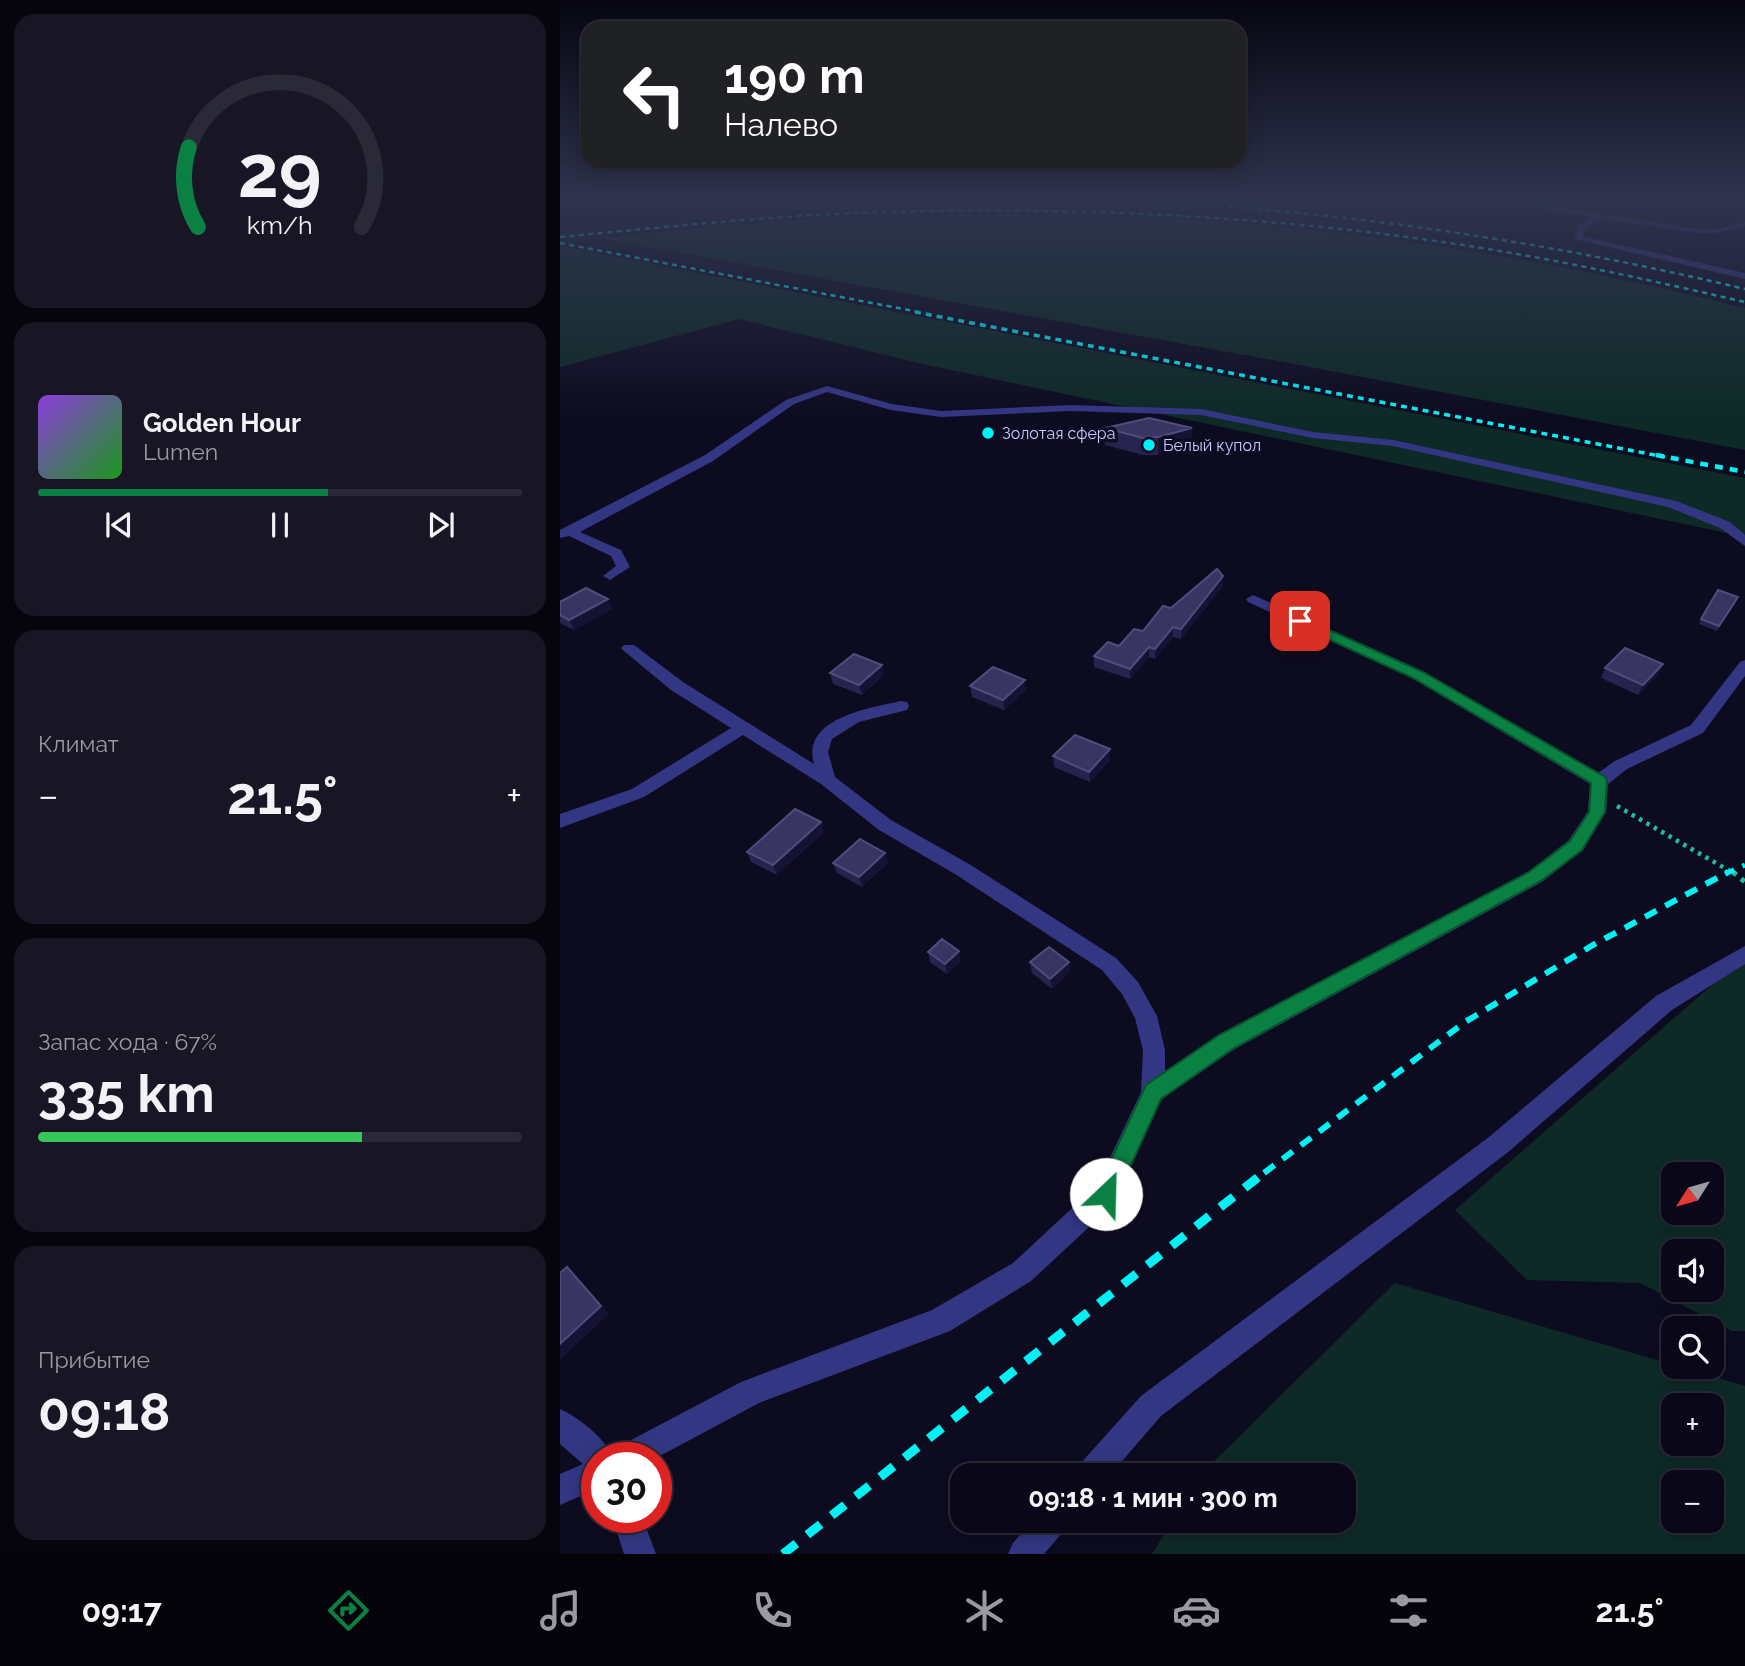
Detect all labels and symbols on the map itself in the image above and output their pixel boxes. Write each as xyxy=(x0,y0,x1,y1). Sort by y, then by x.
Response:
place label: Золотая сфера xyxy=(1002,424,1115,443)
marker: Золотая сфера xyxy=(980,425,996,441)
place label: Белый купол xyxy=(1163,436,1261,455)
marker: Белый купол xyxy=(1141,437,1157,453)
pin xyxy=(1270,591,1330,651)
position arrow xyxy=(1069,1157,1143,1231)
north arrow xyxy=(1661,1162,1724,1225)
speed limit sign: 30 xyxy=(581,1442,672,1533)

